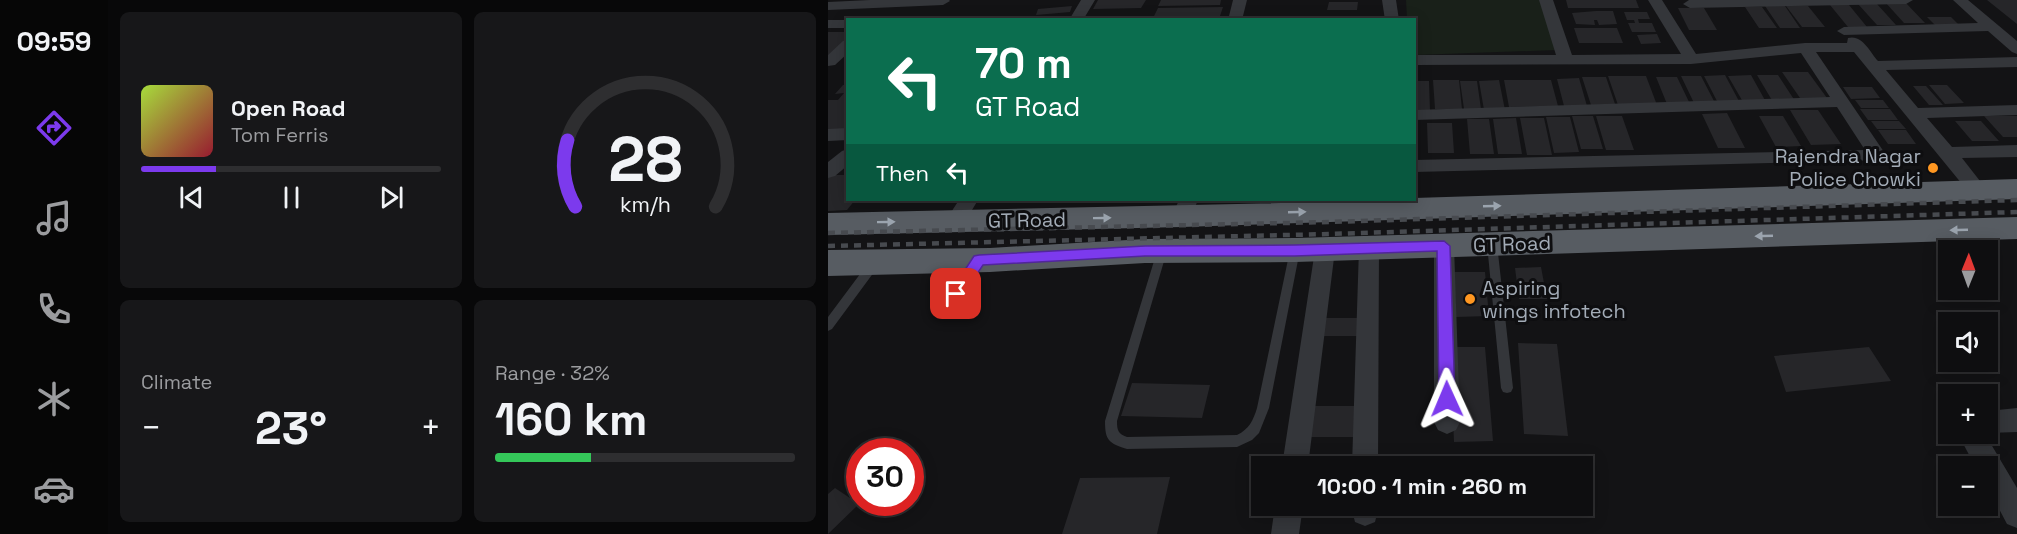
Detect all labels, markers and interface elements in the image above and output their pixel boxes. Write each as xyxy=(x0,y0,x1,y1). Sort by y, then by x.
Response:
text: 09:59 xyxy=(16,24,92,59)
text: 70 m xyxy=(975,37,1072,90)
icon: left xyxy=(876,42,954,120)
text: GT Road xyxy=(975,89,1081,124)
text: Open Road xyxy=(231,94,346,122)
icon: directions xyxy=(33,107,75,149)
text: 28 xyxy=(608,120,682,199)
text: Tom Ferris xyxy=(231,122,329,148)
place label: Rajendra Nagar Police Chowki xyxy=(1775,143,1921,192)
icon: left xyxy=(941,156,974,189)
text: Then xyxy=(876,159,929,187)
marker: Rajendra Nagar Police Chowki xyxy=(1926,161,1940,175)
icon: previous xyxy=(175,181,208,214)
icon: pause xyxy=(275,181,308,214)
icon: next xyxy=(375,181,408,214)
text: km/h xyxy=(619,191,671,218)
icon: music xyxy=(33,197,75,239)
one-way arrow xyxy=(1483,201,1502,211)
street label: GT Road xyxy=(988,206,1066,234)
one-way arrow xyxy=(1288,208,1307,217)
one-way arrow xyxy=(1093,213,1112,223)
one-way arrow xyxy=(877,217,896,227)
one-way arrow xyxy=(1949,225,1968,235)
street label: GT Road xyxy=(1472,230,1552,258)
one-way arrow xyxy=(1754,231,1773,241)
north arrow xyxy=(1938,240,1998,300)
map controls xyxy=(1938,240,1998,516)
pin xyxy=(930,268,981,319)
place label: Aspiring wings infotech xyxy=(1482,275,1626,324)
icon: arrive xyxy=(939,277,972,310)
icon: phone xyxy=(33,288,75,330)
marker: Aspiring wings infotech xyxy=(1463,292,1477,306)
button: sound xyxy=(1938,312,1998,372)
text: Range · 32% xyxy=(495,360,610,386)
position arrow xyxy=(1415,367,1479,431)
text: Climate xyxy=(141,369,212,395)
icon: climate xyxy=(33,378,75,420)
button: + xyxy=(1938,384,1998,444)
text: 160 km xyxy=(495,391,648,448)
text: 23° xyxy=(255,400,327,457)
text: − xyxy=(141,407,161,449)
text: + xyxy=(421,407,441,449)
speed limit sign: 30 xyxy=(846,438,924,516)
button: − xyxy=(1938,456,1998,516)
icon: car xyxy=(33,468,75,510)
text: 10:00 · 1 min · 260 m xyxy=(1317,472,1527,500)

